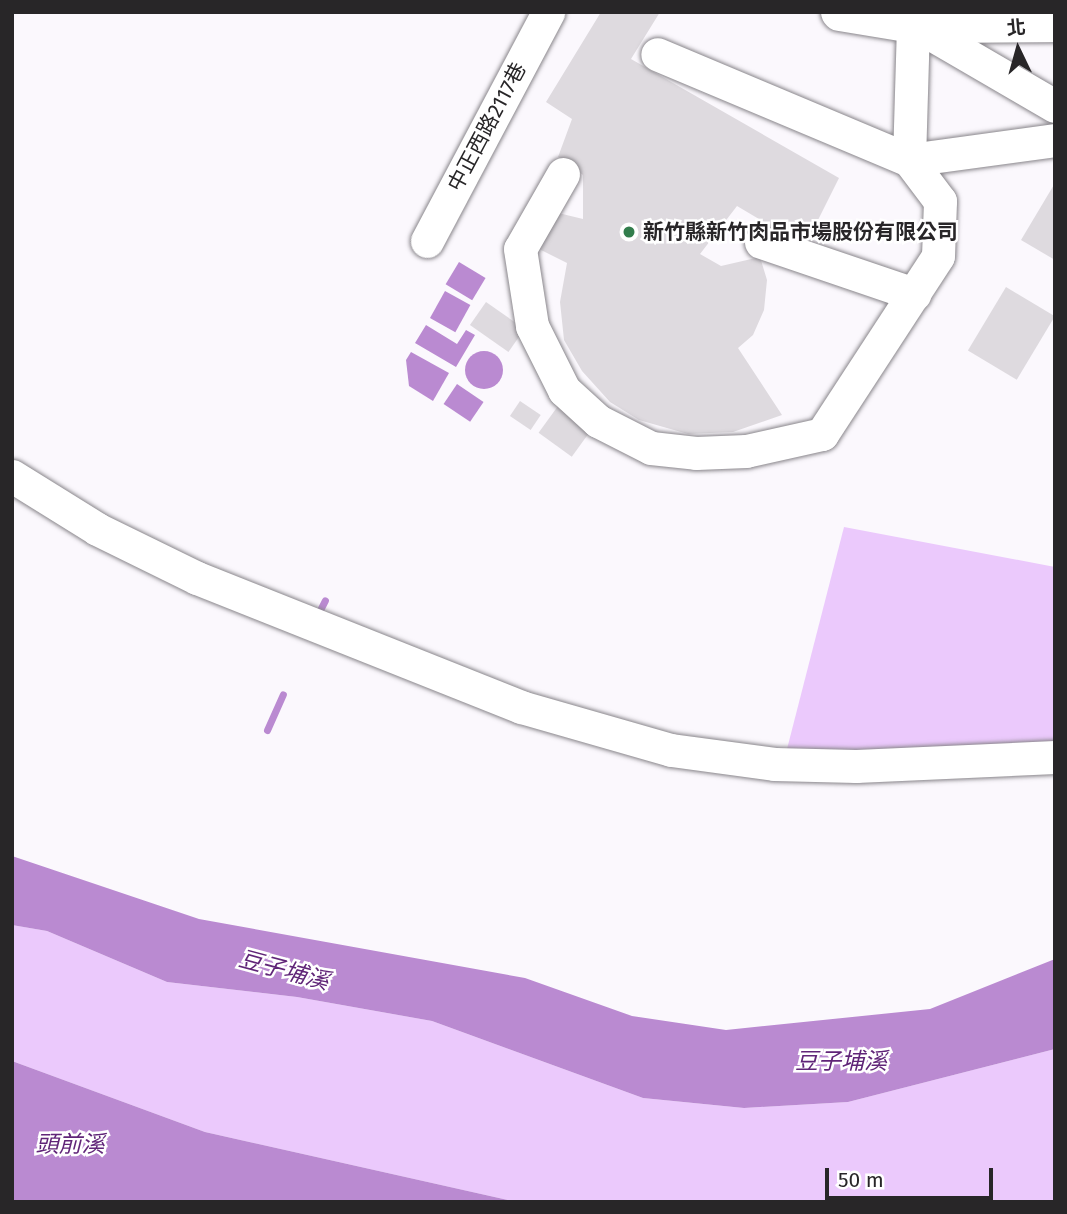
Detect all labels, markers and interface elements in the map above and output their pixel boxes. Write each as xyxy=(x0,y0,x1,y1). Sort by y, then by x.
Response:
north arrow xyxy=(983,14,1053,84)
text: 北 xyxy=(1006,15,1027,40)
street label: 中正西路2117巷 xyxy=(443,58,531,196)
place label: 新竹縣新竹肉品市場股份有限公司 xyxy=(643,219,958,245)
marker: 新竹縣新竹肉品市場股份有限公司 xyxy=(621,224,637,240)
water label: 豆子埔溪 xyxy=(236,945,332,995)
water label: 豆子埔溪 xyxy=(795,1047,887,1075)
water label: 頭前溪 xyxy=(36,1130,104,1158)
scale bar xyxy=(829,1154,997,1198)
text: 50 m xyxy=(838,1167,884,1193)

